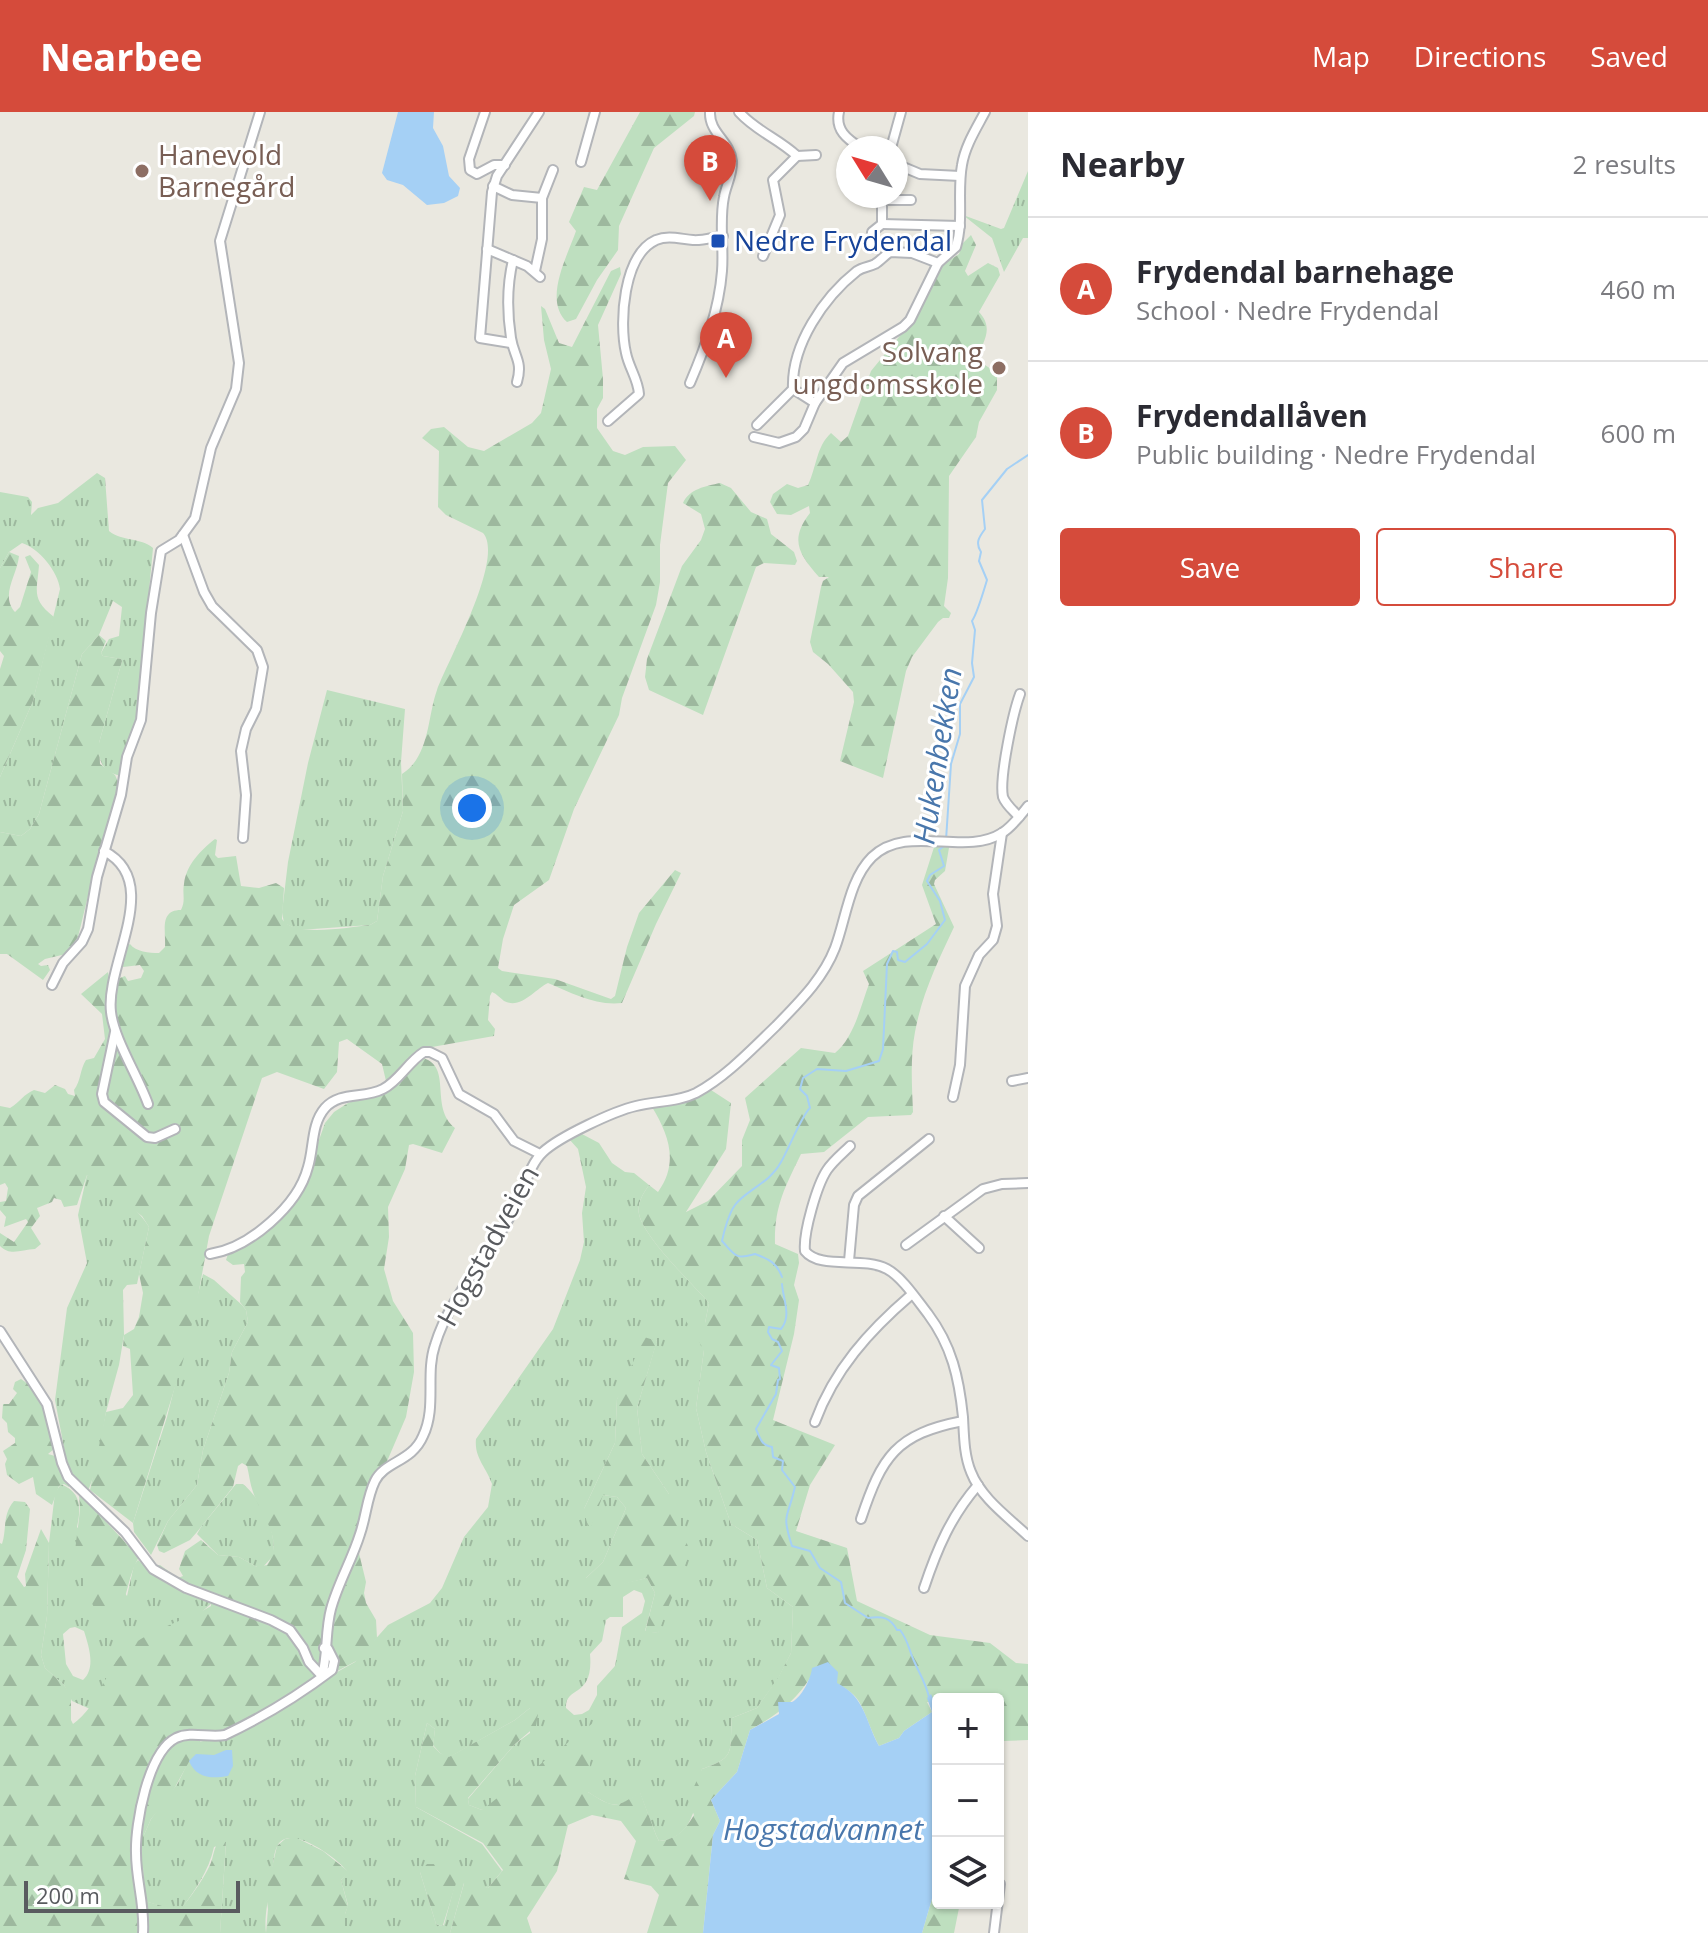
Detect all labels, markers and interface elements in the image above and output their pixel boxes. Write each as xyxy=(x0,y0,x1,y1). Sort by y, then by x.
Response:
text: Nearbee xyxy=(40,30,203,82)
text: Map xyxy=(1312,37,1370,75)
text: Directions xyxy=(1414,37,1546,75)
text: Saved xyxy=(1590,37,1668,75)
place label: Hanevold Barnegård xyxy=(158,135,295,205)
pin: B xyxy=(684,135,736,201)
north arrow xyxy=(836,136,908,208)
text: Nearby xyxy=(1060,141,1185,187)
text: 2 results xyxy=(1573,146,1676,182)
marker: Hanevold Barnegård xyxy=(133,162,151,180)
place label: Nedre Frydendal xyxy=(734,221,952,259)
marker: Nedre Frydendal xyxy=(709,232,727,250)
text: Frydendal barnehage xyxy=(1136,251,1454,292)
text: A xyxy=(1077,271,1095,307)
text: 460 m xyxy=(1601,271,1676,307)
text: School · Nedre Frydendal xyxy=(1136,292,1439,328)
pin: A xyxy=(700,312,752,378)
place label: Solvang ungdomsskole xyxy=(793,332,983,402)
marker: Solvang ungdomsskole xyxy=(990,359,1008,377)
text: Frydendallåven xyxy=(1136,395,1368,436)
text: B xyxy=(1077,415,1095,451)
text: 600 m xyxy=(1601,415,1676,451)
text: Public building · Nedre Frydendal xyxy=(1136,436,1536,472)
button: Save xyxy=(1060,528,1360,606)
button: Share xyxy=(1376,528,1676,606)
water label: Hukenbekken xyxy=(902,664,971,847)
your location xyxy=(452,788,492,828)
street label: Hogstadveien xyxy=(427,1158,547,1333)
map controls xyxy=(932,1693,1004,1909)
button: + xyxy=(932,1693,1004,1765)
button: − xyxy=(932,1765,1004,1837)
water label: Hogstadvannet xyxy=(723,1808,924,1849)
button: layers xyxy=(932,1837,1004,1909)
scale bar xyxy=(24,1877,240,1913)
text: 200 m xyxy=(36,1880,100,1910)

